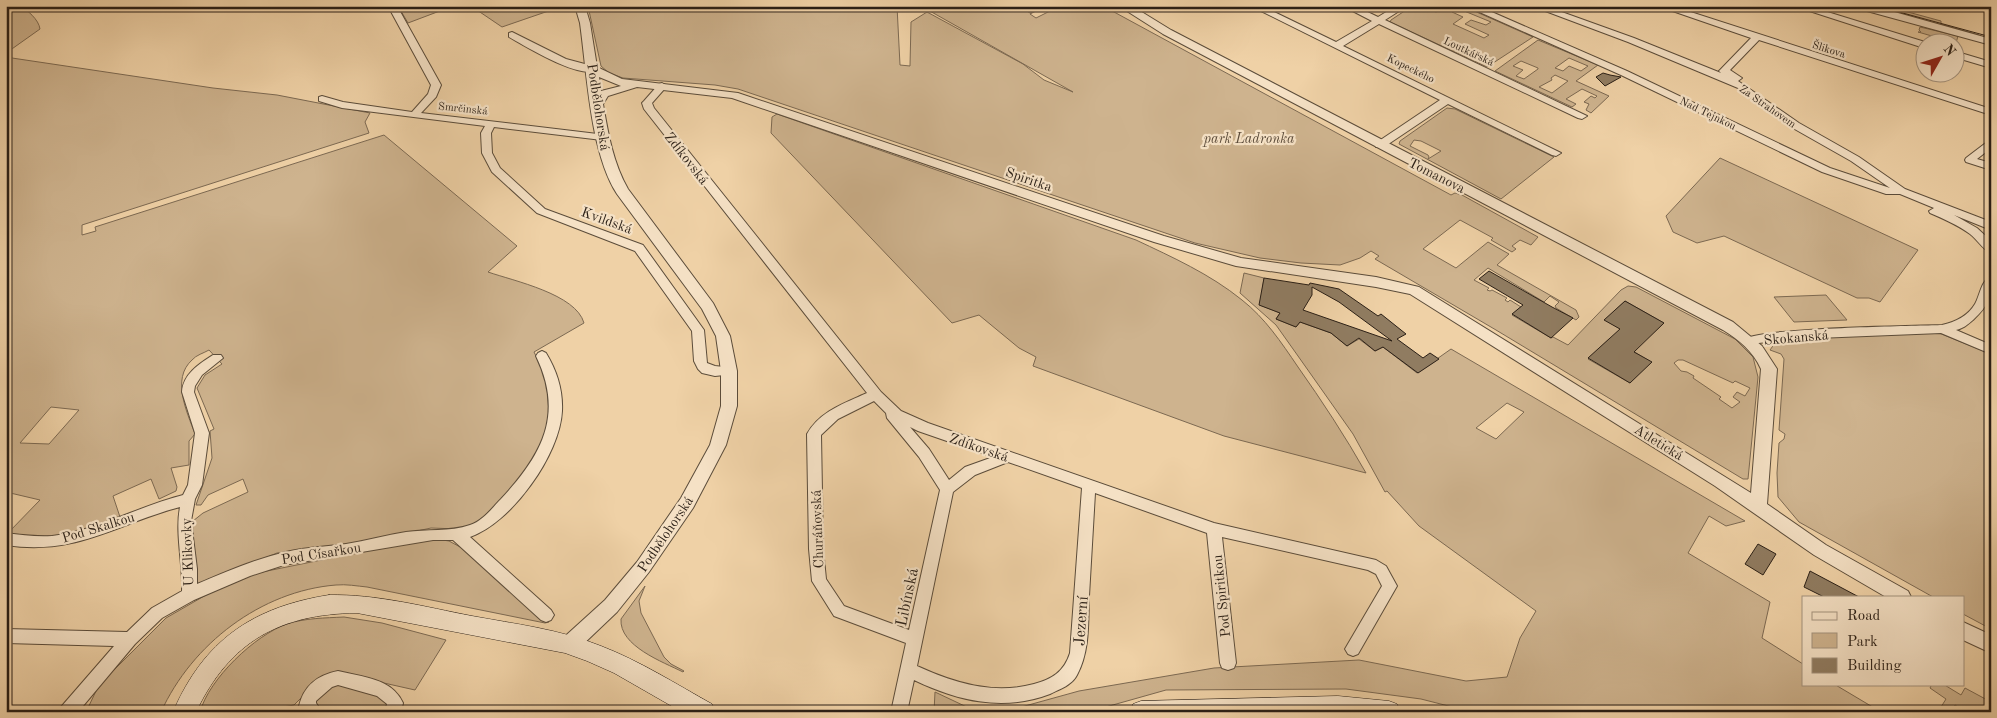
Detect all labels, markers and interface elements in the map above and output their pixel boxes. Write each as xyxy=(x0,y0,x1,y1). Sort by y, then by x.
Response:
north arrow xyxy=(1914,32,1964,82)
street label: Loutkářská xyxy=(1442,36,1496,69)
street label: Šlikova xyxy=(1811,37,1848,61)
text: N xyxy=(1941,42,1958,59)
street label: Kopeckého xyxy=(1385,53,1436,86)
street label: Podbělohorská xyxy=(584,63,612,152)
street label: Za Strahovem xyxy=(1737,84,1798,131)
street label: Nad Tejnkou xyxy=(1677,96,1737,133)
street label: Smrčinská xyxy=(438,101,489,118)
street label: Zdíkovská xyxy=(662,130,711,187)
park label: park Ladronka xyxy=(1201,132,1295,147)
street label: Tomanova xyxy=(1406,156,1467,196)
street label: Spiritka xyxy=(1004,165,1054,194)
street label: Kvildská xyxy=(579,205,634,237)
street label: Skokanská xyxy=(1763,328,1829,348)
street label: Atletická xyxy=(1632,422,1685,463)
street label: Zdíkovská xyxy=(947,431,1010,465)
street label: Churáňovská xyxy=(810,489,826,569)
street label: Podbělohorská xyxy=(635,494,696,575)
street label: Pod Skalkou xyxy=(60,510,137,546)
street label: U Klikovky xyxy=(180,517,196,587)
street label: Pod Císařkou xyxy=(280,541,363,567)
street label: Pod Spiritkou xyxy=(1211,553,1233,638)
street label: Libínská xyxy=(894,567,922,628)
street label: Jezerní xyxy=(1072,595,1092,647)
legend xyxy=(1802,596,1964,686)
text: Road xyxy=(1847,609,1881,624)
text: Park xyxy=(1847,635,1878,650)
text: Building xyxy=(1847,659,1902,674)

